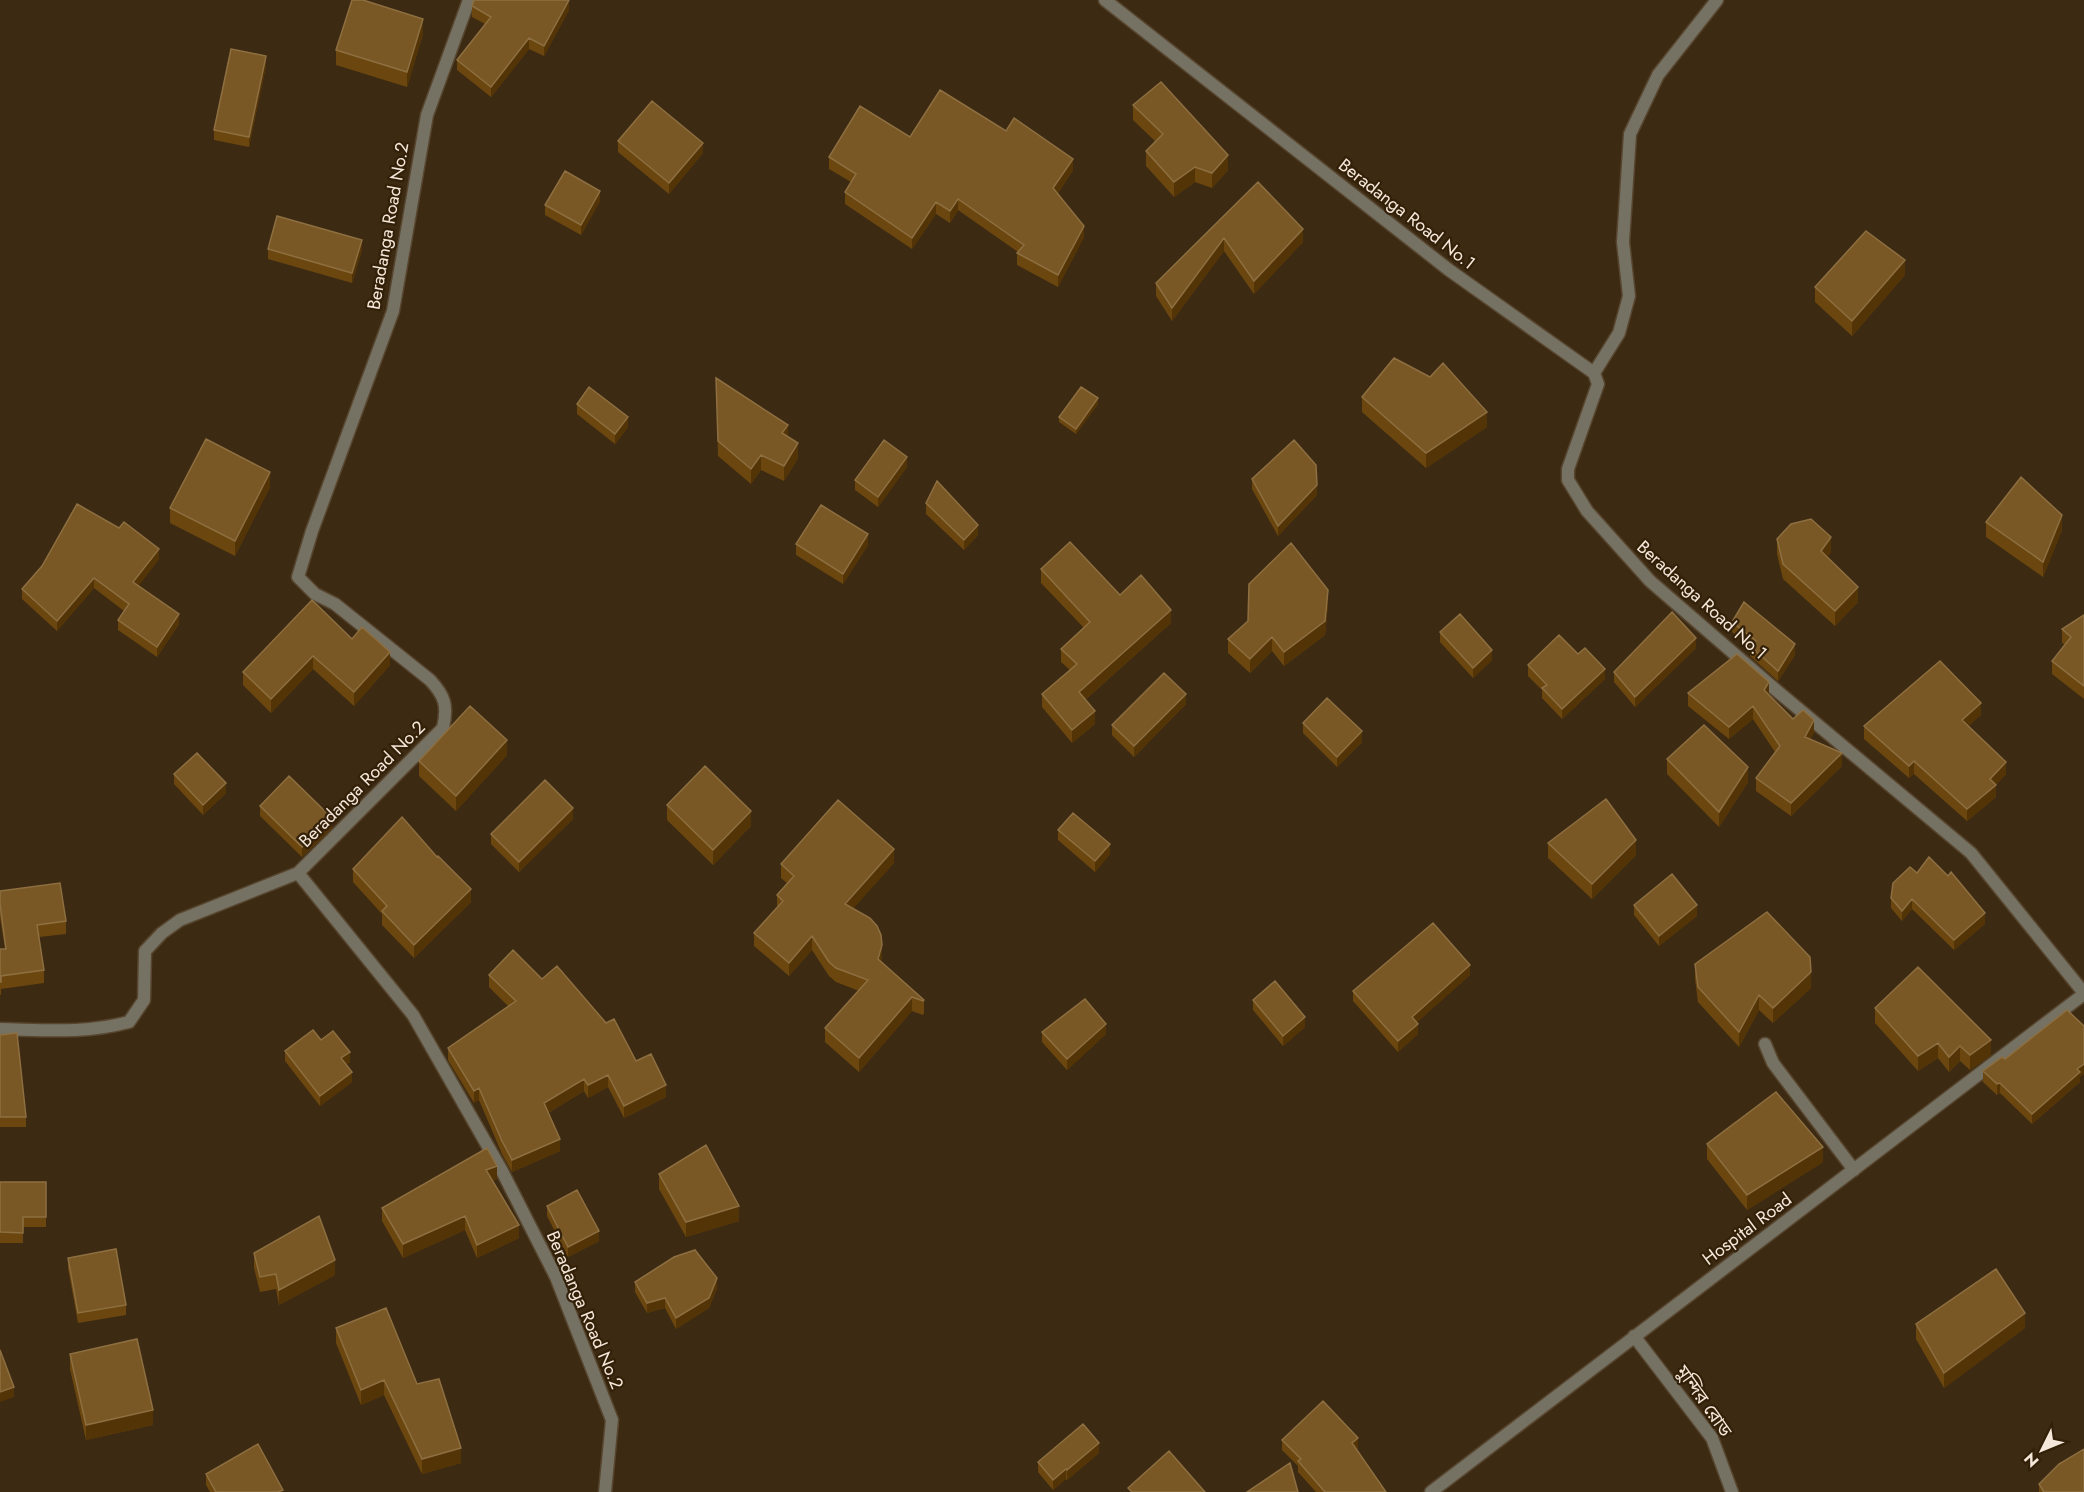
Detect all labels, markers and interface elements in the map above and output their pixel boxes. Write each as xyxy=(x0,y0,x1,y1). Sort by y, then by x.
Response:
street label: Beradanga Road No.2 xyxy=(360,140,416,312)
street label: Beradanga Road No.1 xyxy=(1333,152,1481,276)
street label: Beradanga Road No.1 xyxy=(1631,534,1773,666)
street label: Beradanga Road No.2 xyxy=(293,715,431,853)
street label: Hospital Road xyxy=(1697,1187,1797,1271)
street label: Beradanga Road No.2 xyxy=(540,1227,630,1393)
street label: মুন্দির রোড xyxy=(1669,1359,1738,1442)
north arrow xyxy=(2012,1420,2072,1480)
text: N xyxy=(2019,1447,2044,1472)

